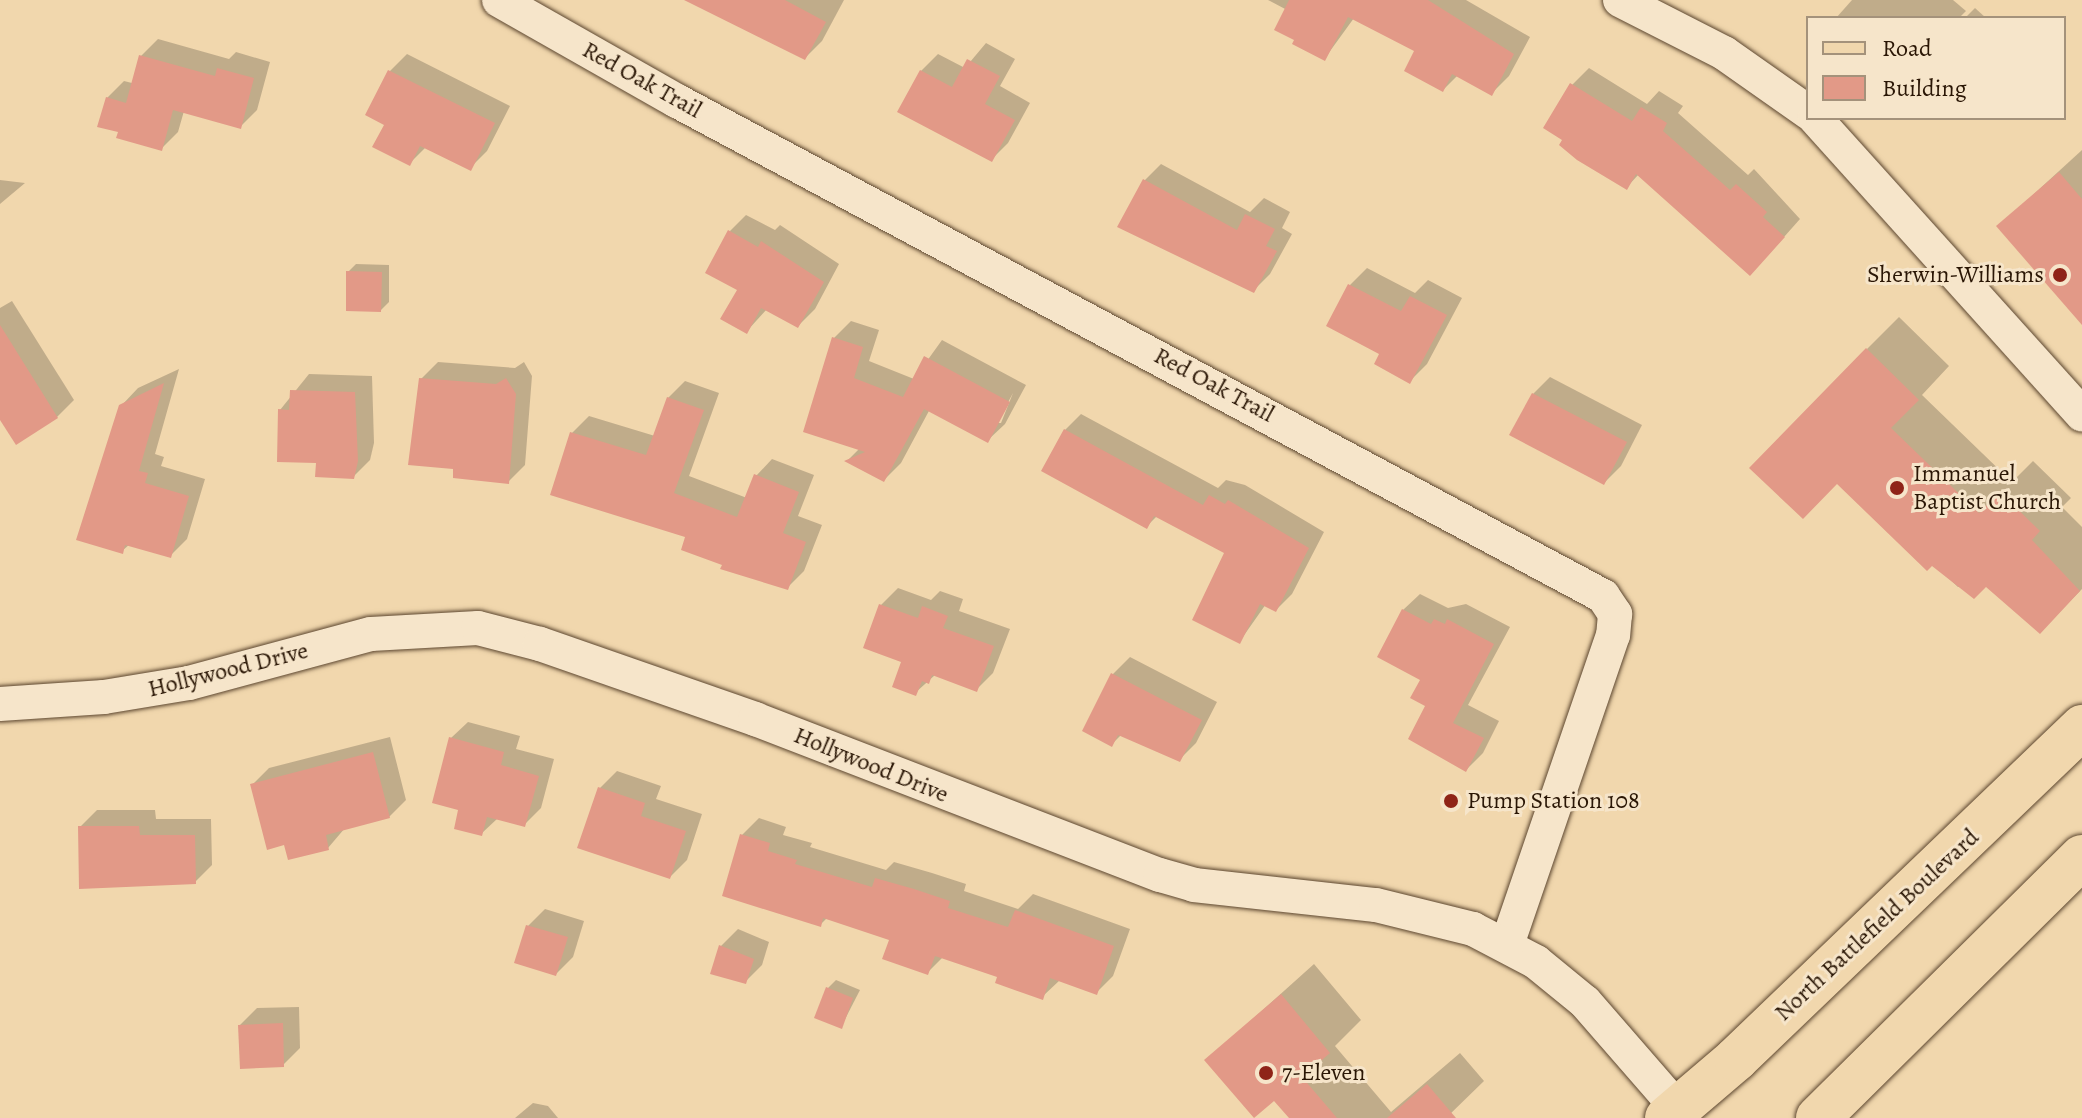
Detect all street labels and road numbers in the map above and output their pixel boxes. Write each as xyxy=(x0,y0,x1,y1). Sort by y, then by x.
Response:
street label: Red Oak Trail xyxy=(577,35,707,125)
street label: Red Oak Trail xyxy=(1149,341,1279,429)
street label: Hollywood Drive xyxy=(145,636,311,704)
street label: Hollywood Drive xyxy=(790,721,952,809)
street label: North Battlefield Boulevard xyxy=(1769,823,1985,1027)

